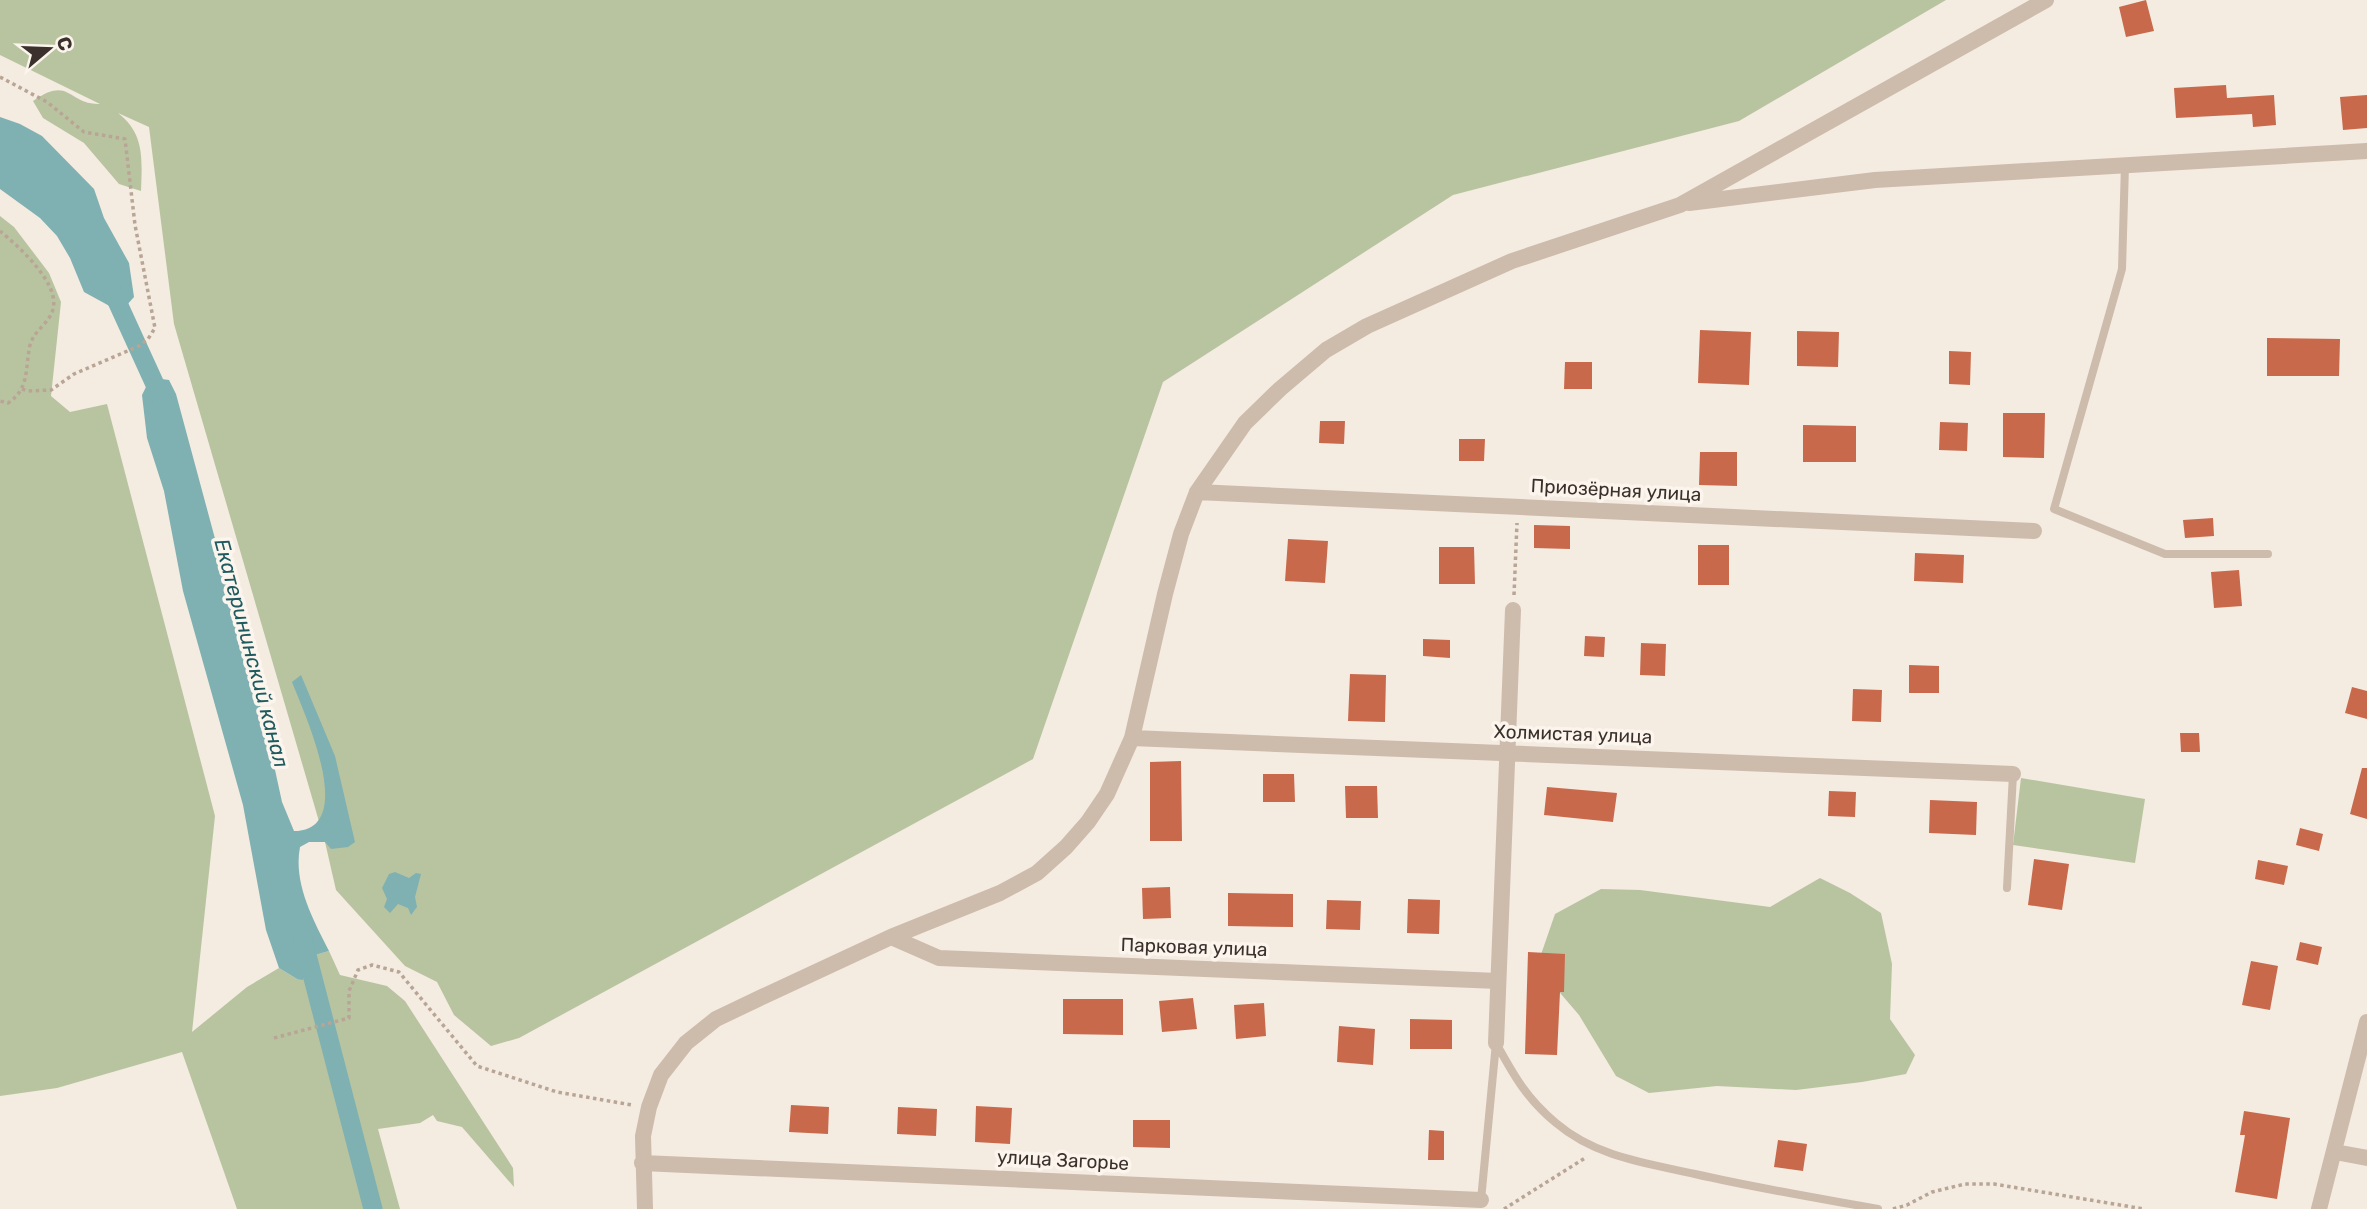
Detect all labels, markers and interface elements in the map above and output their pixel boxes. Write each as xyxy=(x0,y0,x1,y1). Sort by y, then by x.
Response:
north arrow xyxy=(14,14,84,84)
text: С xyxy=(52,34,78,54)
street label: Приозёрная улица xyxy=(1530,474,1702,506)
water label: Екатерининский канал xyxy=(209,536,295,770)
street label: Холмистая улица xyxy=(1493,720,1653,748)
street label: Парковая улица xyxy=(1120,933,1268,961)
street label: улица Загорье xyxy=(997,1145,1129,1175)

